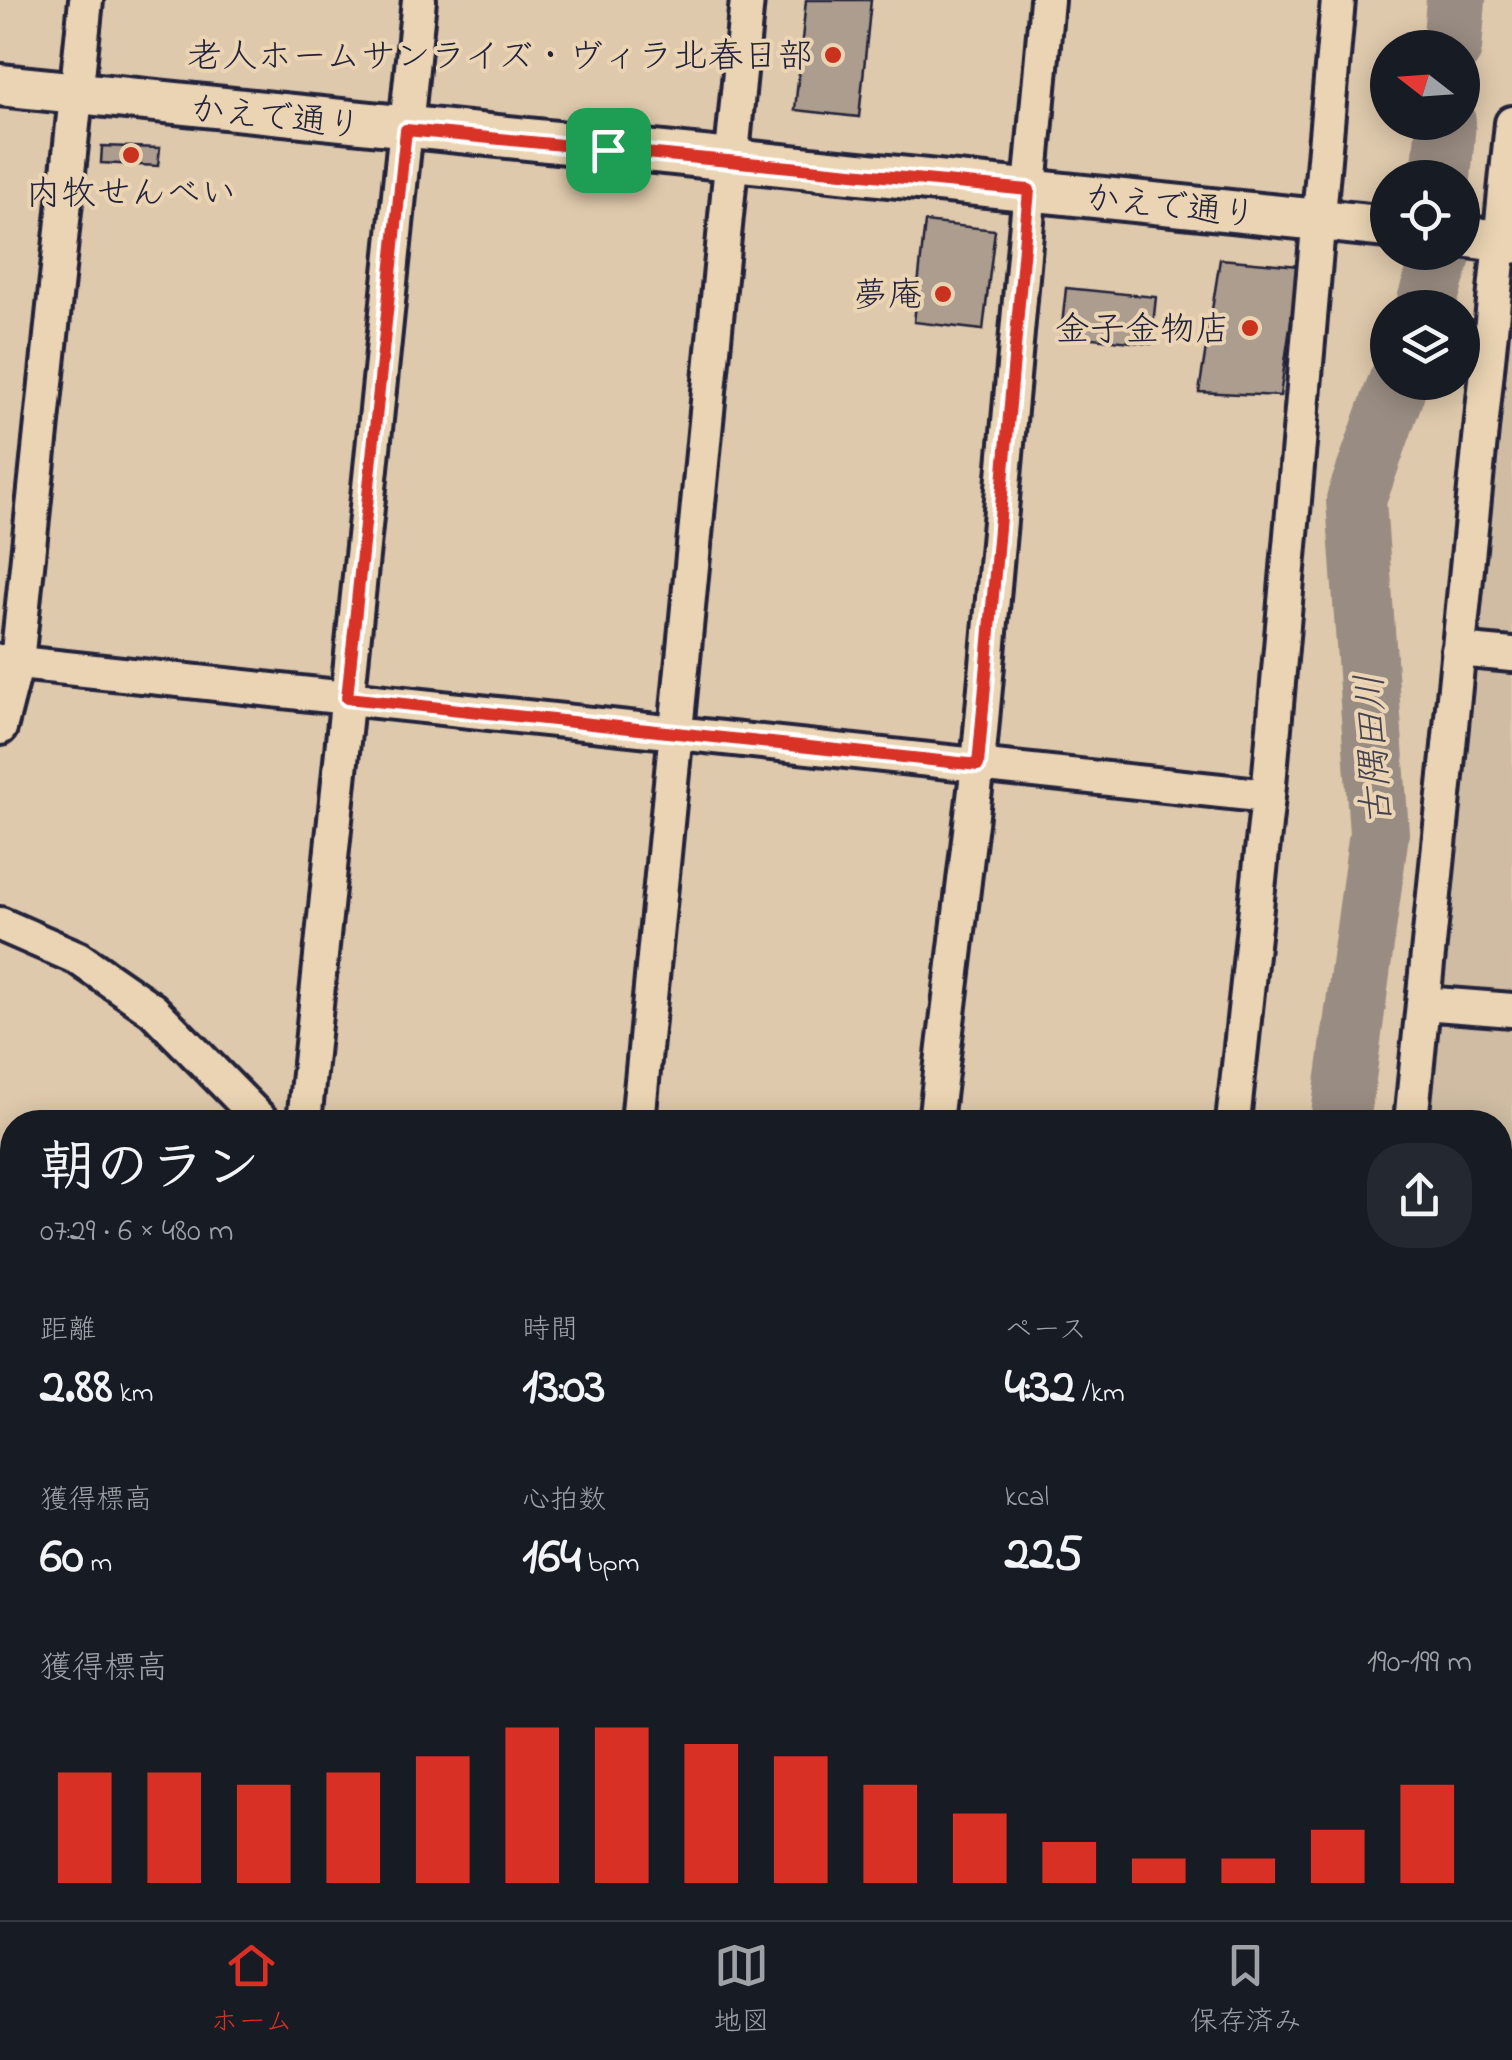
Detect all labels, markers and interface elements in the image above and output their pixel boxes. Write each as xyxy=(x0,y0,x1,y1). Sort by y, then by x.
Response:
north arrow xyxy=(1370,30,1480,140)
map controls xyxy=(1370,30,1480,400)
place label: 老人ホームサンライズ・ヴィラ北春日部 xyxy=(187,33,813,84)
marker: 老人ホームサンライズ・ヴィラ北春日部 xyxy=(822,44,844,66)
street label: かえで通り xyxy=(187,85,364,154)
pin xyxy=(566,108,651,193)
icon: arrive xyxy=(581,123,636,178)
marker: 内牧せんべい xyxy=(120,144,142,166)
button: locate xyxy=(1370,160,1480,270)
place label: 内牧せんべい xyxy=(26,170,236,221)
street label: かえで通り xyxy=(1082,174,1259,243)
place label: 夢庵 xyxy=(853,272,923,323)
marker: 夢庵 xyxy=(932,283,954,305)
button: layers xyxy=(1370,290,1480,400)
place label: 金子金物店 xyxy=(1055,306,1230,357)
marker: 金子金物店 xyxy=(1239,317,1261,339)
water label: 古隅田川 xyxy=(1344,672,1408,827)
text: 朝のラン xyxy=(40,1131,260,1211)
button: share xyxy=(1367,1143,1472,1248)
text: 07:29 · 6 × 480 m xyxy=(40,1209,234,1256)
text: 距離 xyxy=(40,1311,96,1352)
text: 時間 xyxy=(522,1311,578,1352)
text: ペース xyxy=(1005,1311,1087,1352)
text: 2.88 xyxy=(40,1352,113,1425)
text: 13:03 xyxy=(522,1352,605,1425)
text: 4:32 xyxy=(1005,1352,1075,1425)
text: km xyxy=(113,1374,154,1415)
text: /km xyxy=(1075,1374,1125,1415)
text: kcal xyxy=(1005,1478,1049,1519)
text: 獲得標高 xyxy=(40,1481,152,1522)
text: 心拍数 xyxy=(522,1481,606,1522)
text: 225 xyxy=(1005,1519,1083,1592)
text: 60 xyxy=(40,1522,84,1595)
text: 164 xyxy=(522,1522,581,1595)
text: m xyxy=(84,1544,112,1585)
text: bpm xyxy=(581,1544,640,1585)
text: 190–199 m xyxy=(1367,1640,1472,1687)
text: 獲得標高 xyxy=(40,1646,168,1693)
tab: ホーム xyxy=(210,1938,293,2044)
tab: 地図 xyxy=(713,1938,769,2044)
tab: 保存済み xyxy=(1190,1938,1302,2044)

